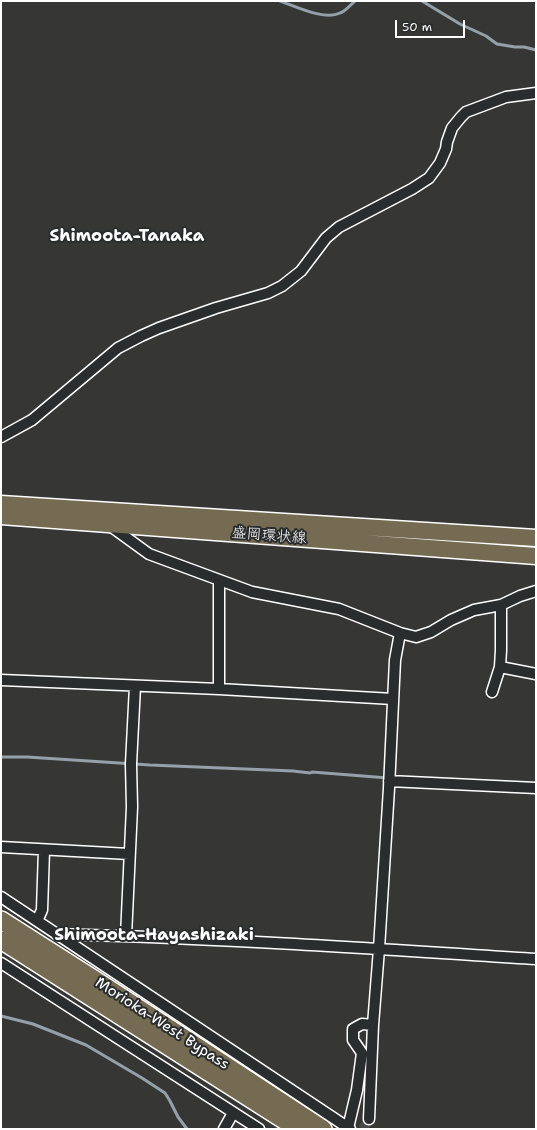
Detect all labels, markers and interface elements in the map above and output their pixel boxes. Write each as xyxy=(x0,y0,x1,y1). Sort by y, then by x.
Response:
scale bar xyxy=(397,12,467,38)
text: 50 m xyxy=(402,19,432,35)
district label: Shimoota-Tanaka xyxy=(50,227,204,247)
street label: 盛岡環状線 xyxy=(231,524,307,548)
district label: Shimoota-Hayashizaki xyxy=(54,926,254,946)
street label: Morioka-West Bypass xyxy=(91,974,233,1074)

